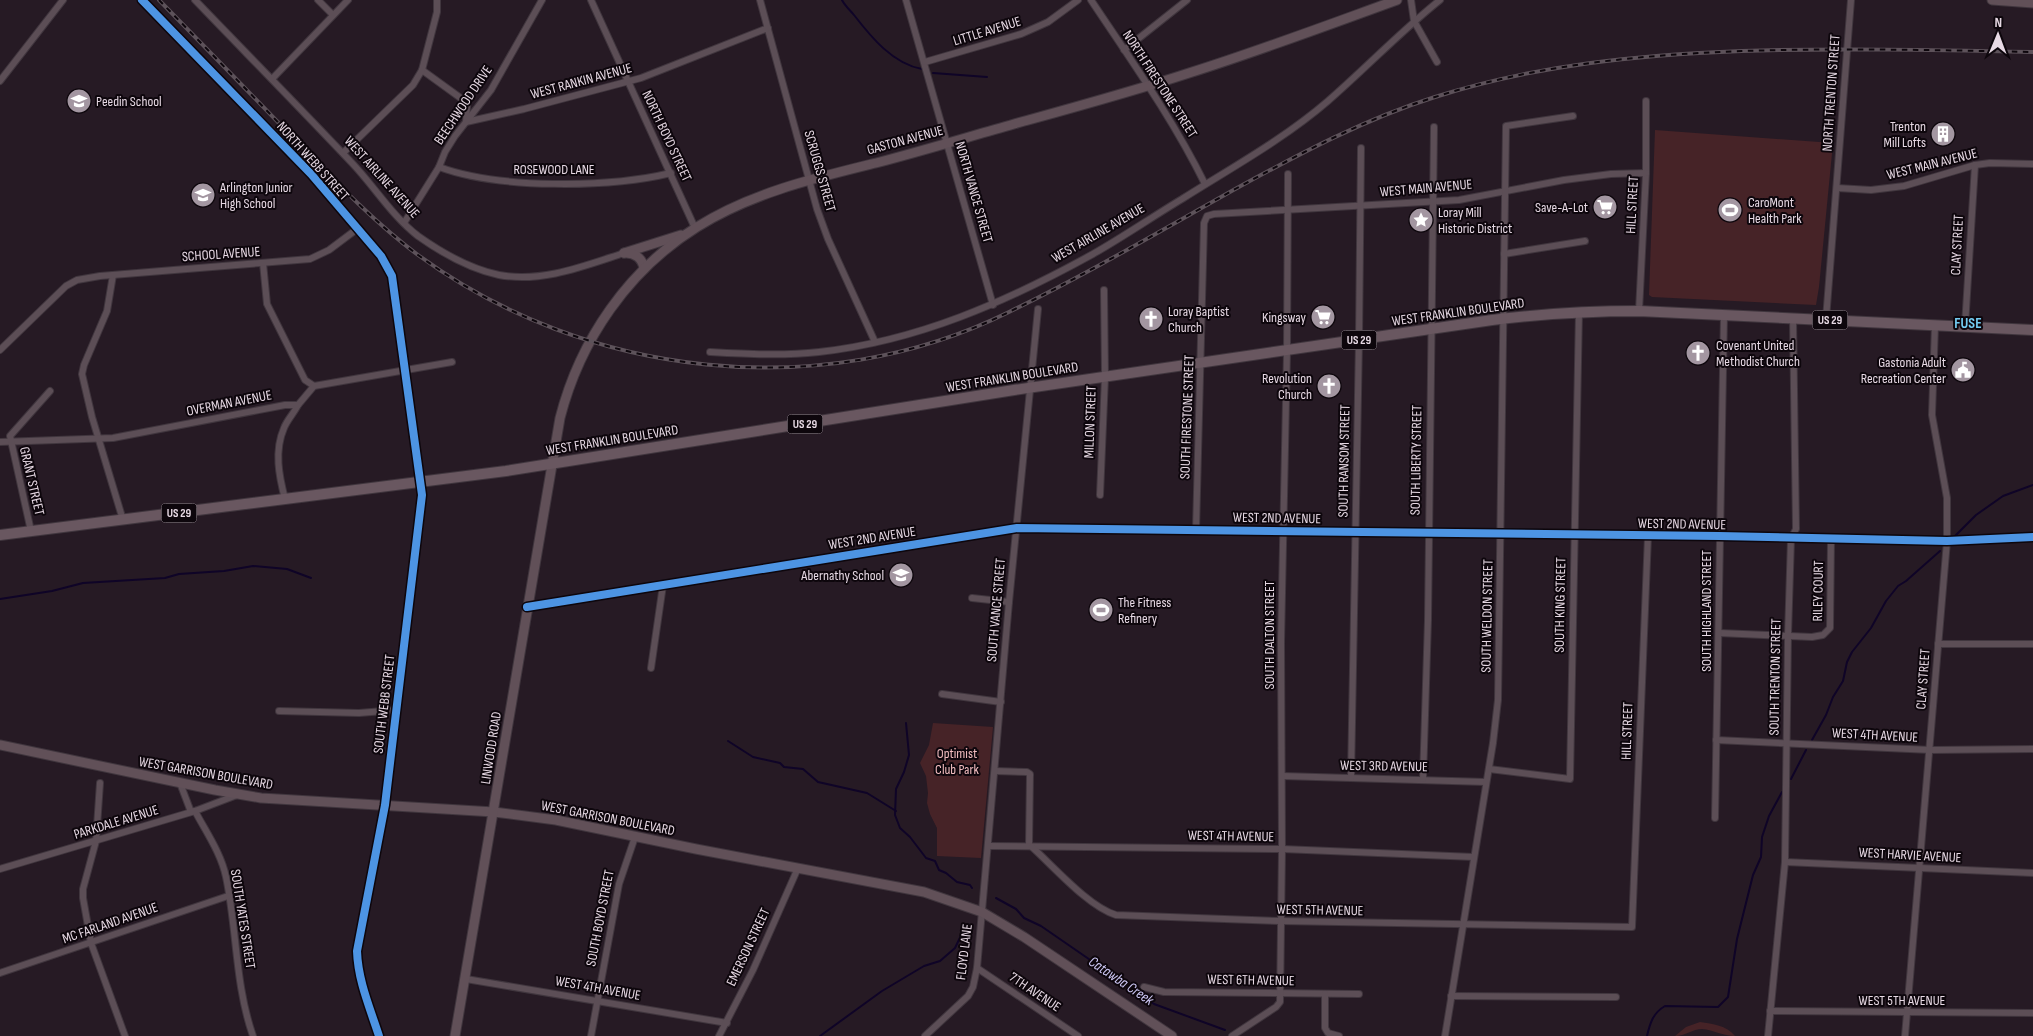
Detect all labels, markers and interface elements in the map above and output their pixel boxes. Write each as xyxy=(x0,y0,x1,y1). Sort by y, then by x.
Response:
north arrow xyxy=(1973,10,2023,60)
street label: LITTLE AVENUE xyxy=(951,13,1023,49)
text: N xyxy=(1994,14,2002,31)
street label: NORTH FIRESTONE STREET xyxy=(1119,27,1201,141)
street label: NORTH TRENTON STREET xyxy=(1818,34,1844,152)
street label: WEST RANKIN AVENUE xyxy=(529,59,634,103)
street label: BEECHWOOD DRIVE xyxy=(430,62,496,148)
school or university icon: Peedin School xyxy=(66,88,92,114)
street label: NORTH BOYD STREET xyxy=(638,88,696,184)
place label: Peedin School xyxy=(96,93,162,110)
street label: NORTH WEBB STREET xyxy=(273,118,353,204)
place label: Trenton Mill Lofts xyxy=(1884,118,1926,151)
building icon: Trenton Mill Lofts xyxy=(1930,121,1956,147)
street label: GASTON AVENUE xyxy=(865,122,945,158)
street label: SCRUGGS STREET xyxy=(800,129,840,214)
street label: WEST AIRLINE AVENUE xyxy=(341,132,423,222)
street label: NORTH VANCE STREET xyxy=(951,139,997,245)
street label: WEST MAIN AVENUE xyxy=(1885,144,1979,183)
street label: ROSEWOOD LANE xyxy=(513,161,595,178)
street label: WEST MAIN AVENUE xyxy=(1379,175,1473,201)
street label: HILL STREET xyxy=(1622,175,1642,234)
place label: Arlington Junior High School xyxy=(219,179,293,212)
school or university icon: Arlington Junior High School xyxy=(190,182,216,208)
supermarket icon: Save-A-Lot xyxy=(1592,194,1618,220)
place label: CaroMont Health Park xyxy=(1748,194,1802,227)
sports icon: CaroMont Health Park xyxy=(1717,197,1743,223)
street label: WEST AIRLINE AVENUE xyxy=(1048,199,1148,267)
place label: Save-A-Lot xyxy=(1535,199,1588,216)
place label: Loray Mill Historic District xyxy=(1438,204,1512,237)
place icon: Loray Mill Historic District xyxy=(1408,207,1434,233)
street label: CLAY STREET xyxy=(1947,214,1967,276)
street label: SCHOOL AVENUE xyxy=(181,243,261,265)
street label: WEST FRANKLIN BOULEVARD xyxy=(1391,294,1525,330)
place label: Loray Baptist Church xyxy=(1168,303,1229,336)
supermarket icon: Kingsway xyxy=(1310,304,1336,330)
church icon: Loray Baptist Church xyxy=(1138,306,1164,332)
place label: Kingsway xyxy=(1262,309,1307,326)
road number: US 29 xyxy=(1812,310,1848,330)
district label: FUSE xyxy=(1954,314,1982,333)
road number: US 29 xyxy=(1342,330,1376,350)
place label: Covenant United Methodist Church xyxy=(1716,337,1800,370)
church icon: Covenant United Methodist Church xyxy=(1685,340,1711,366)
street label: SOUTH FIRESTONE STREET xyxy=(1176,354,1198,479)
place label: Gastonia Adult Recreation Center xyxy=(1861,354,1946,387)
public building icon: Gastonia Adult Recreation Center xyxy=(1950,357,1976,383)
street label: WEST FRANKLIN BOULEVARD xyxy=(945,358,1079,396)
place label: Revolution Church xyxy=(1262,370,1312,403)
church icon: Revolution Church xyxy=(1316,373,1342,399)
street label: MILLON STREET xyxy=(1080,385,1100,459)
street label: OVERMAN AVENUE xyxy=(185,386,273,420)
street label: SOUTH RANSOM STREET xyxy=(1335,404,1353,518)
street label: SOUTH LIBERTY STREET xyxy=(1407,404,1425,515)
road number: US 29 xyxy=(788,414,822,434)
street label: WEST FRANKLIN BOULEVARD xyxy=(545,421,679,459)
street label: GRANT STREET xyxy=(16,445,48,517)
road number: US 29 xyxy=(162,503,196,522)
street label: WEST 2ND AVENUE xyxy=(1233,509,1321,527)
street label: WEST 2ND AVENUE xyxy=(1638,515,1726,533)
street label: WEST 2ND AVENUE xyxy=(827,523,917,553)
street label: SOUTH HIGHLAND STREET xyxy=(1698,550,1715,672)
street label: SOUTH VANCE STREET xyxy=(983,557,1009,662)
street label: SOUTH KING STREET xyxy=(1551,557,1569,653)
street label: SOUTH WELDON STREET xyxy=(1478,559,1496,673)
street label: RILEY COURT xyxy=(1809,560,1827,622)
school or university icon: Abernathy School xyxy=(888,562,914,588)
place label: Abernathy School xyxy=(800,567,884,584)
street label: SOUTH DALTON STREET xyxy=(1261,580,1278,689)
place label: The Fitness Refinery xyxy=(1118,594,1171,627)
sports icon: The Fitness Refinery xyxy=(1088,597,1114,623)
street label: SOUTH TRENTON STREET xyxy=(1765,618,1785,736)
street label: CLAY STREET xyxy=(1912,648,1934,710)
street label: SOUTH WEBB STREET xyxy=(369,653,399,754)
street label: HILL STREET xyxy=(1617,702,1637,760)
street label: LINWOOD ROAD xyxy=(477,710,505,785)
street label: WEST 4TH AVENUE xyxy=(1831,724,1919,746)
park label: Optimist Club Park xyxy=(935,745,980,778)
street label: WEST GARRISON BOULEVARD xyxy=(138,753,275,793)
street label: WEST 3RD AVENUE xyxy=(1340,757,1428,775)
street label: WEST GARRISON BOULEVARD xyxy=(540,797,676,839)
street label: PARKDALE AVENUE xyxy=(72,801,161,843)
street label: WEST 4TH AVENUE xyxy=(1188,827,1275,845)
street label: WEST HARVIE AVENUE xyxy=(1858,844,1962,866)
street label: SOUTH YATES STREET xyxy=(227,868,259,970)
street label: SOUTH BOYD STREET xyxy=(582,868,618,968)
street label: MC FARLAND AVENUE xyxy=(60,899,160,947)
street label: WEST 5TH AVENUE xyxy=(1276,901,1364,919)
street label: EMERSON STREET xyxy=(723,905,774,989)
street label: FLOYD LANE xyxy=(952,923,976,981)
water label: Catawba Creek xyxy=(1085,952,1158,1010)
street label: 7TH AVENUE xyxy=(1006,969,1064,1016)
street label: WEST 6TH AVENUE xyxy=(1207,971,1295,989)
street label: WEST 4TH AVENUE xyxy=(554,972,642,1004)
street label: WEST 5TH AVENUE xyxy=(1859,992,1946,1009)

